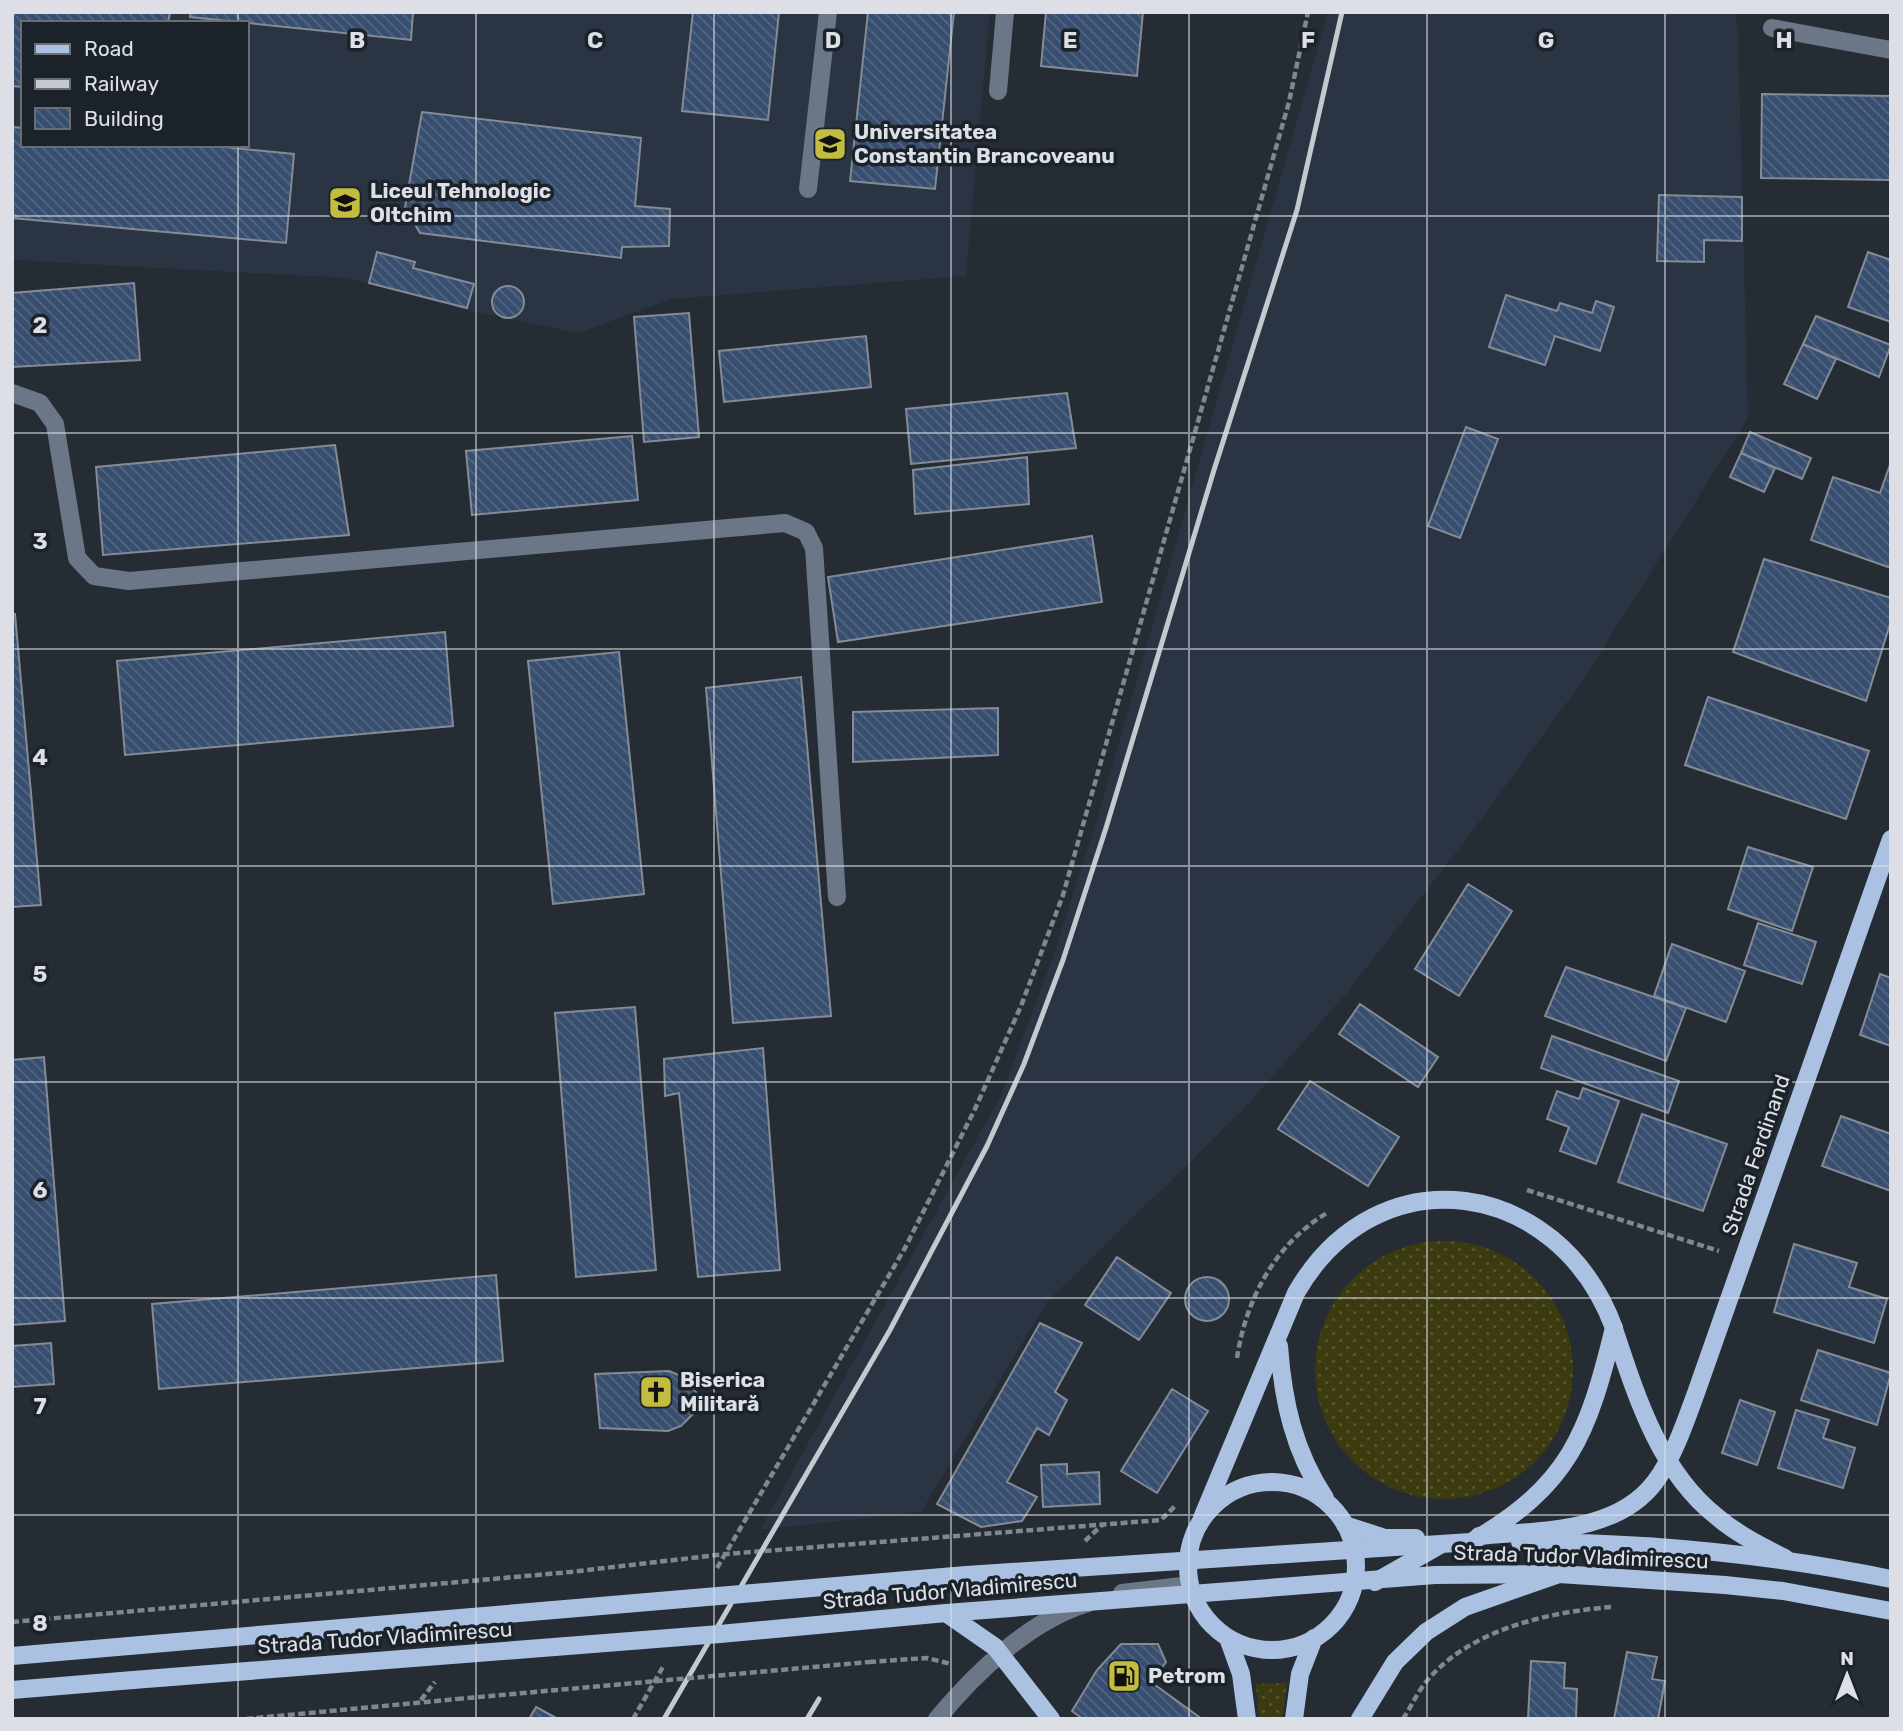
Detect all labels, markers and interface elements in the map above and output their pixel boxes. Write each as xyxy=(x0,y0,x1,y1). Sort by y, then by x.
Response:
legend xyxy=(21,21,248,147)
text: B xyxy=(349,26,365,54)
text: C xyxy=(587,26,603,54)
text: D xyxy=(825,26,841,54)
text: E xyxy=(1063,26,1077,54)
text: F xyxy=(1301,26,1315,54)
text: G xyxy=(1538,26,1554,54)
text: H xyxy=(1775,26,1793,54)
text: Road xyxy=(84,36,134,61)
text: Railway xyxy=(84,71,159,96)
text: Building xyxy=(84,106,164,131)
place label: Universitatea Constantin Brancoveanu xyxy=(854,119,1115,168)
school or university icon: Universitatea Constantin Brancoveanu xyxy=(811,125,849,163)
place label: Liceul Tehnologic Oltchim xyxy=(370,178,551,227)
school or university icon: Liceul Tehnologic Oltchim xyxy=(326,184,364,222)
text: 2 xyxy=(33,311,47,339)
text: 3 xyxy=(32,527,48,555)
text: 4 xyxy=(32,743,48,771)
text: 5 xyxy=(33,960,48,988)
street label: Strada Ferdinand xyxy=(1716,1071,1795,1239)
text: 6 xyxy=(33,1176,48,1204)
place label: Biserica Militară xyxy=(680,1367,765,1416)
church icon: Biserica Militară xyxy=(637,1373,675,1411)
text: 7 xyxy=(33,1392,47,1420)
street label: Strada Tudor Vladimirescu xyxy=(1453,1540,1709,1573)
street label: Strada Tudor Vladimirescu xyxy=(822,1567,1078,1614)
text: 8 xyxy=(32,1609,48,1637)
street label: Strada Tudor Vladimirescu xyxy=(257,1616,513,1659)
north arrow xyxy=(1812,1640,1882,1710)
text: N xyxy=(1840,1647,1854,1670)
fuel station icon: Petrom xyxy=(1105,1657,1143,1695)
place label: Petrom xyxy=(1148,1663,1226,1688)

